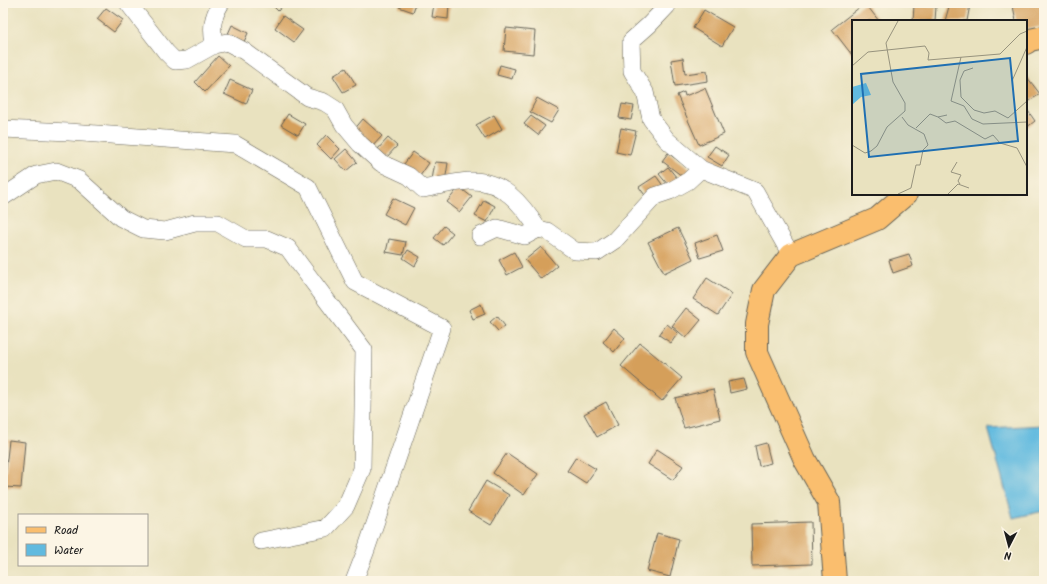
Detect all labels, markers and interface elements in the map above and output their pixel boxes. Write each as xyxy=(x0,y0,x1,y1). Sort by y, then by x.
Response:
inset map xyxy=(852,20,1027,195)
legend xyxy=(18,514,148,566)
text: Road xyxy=(54,521,79,540)
north arrow xyxy=(989,526,1029,566)
text: Water xyxy=(54,541,84,560)
text: N xyxy=(1004,546,1012,564)

